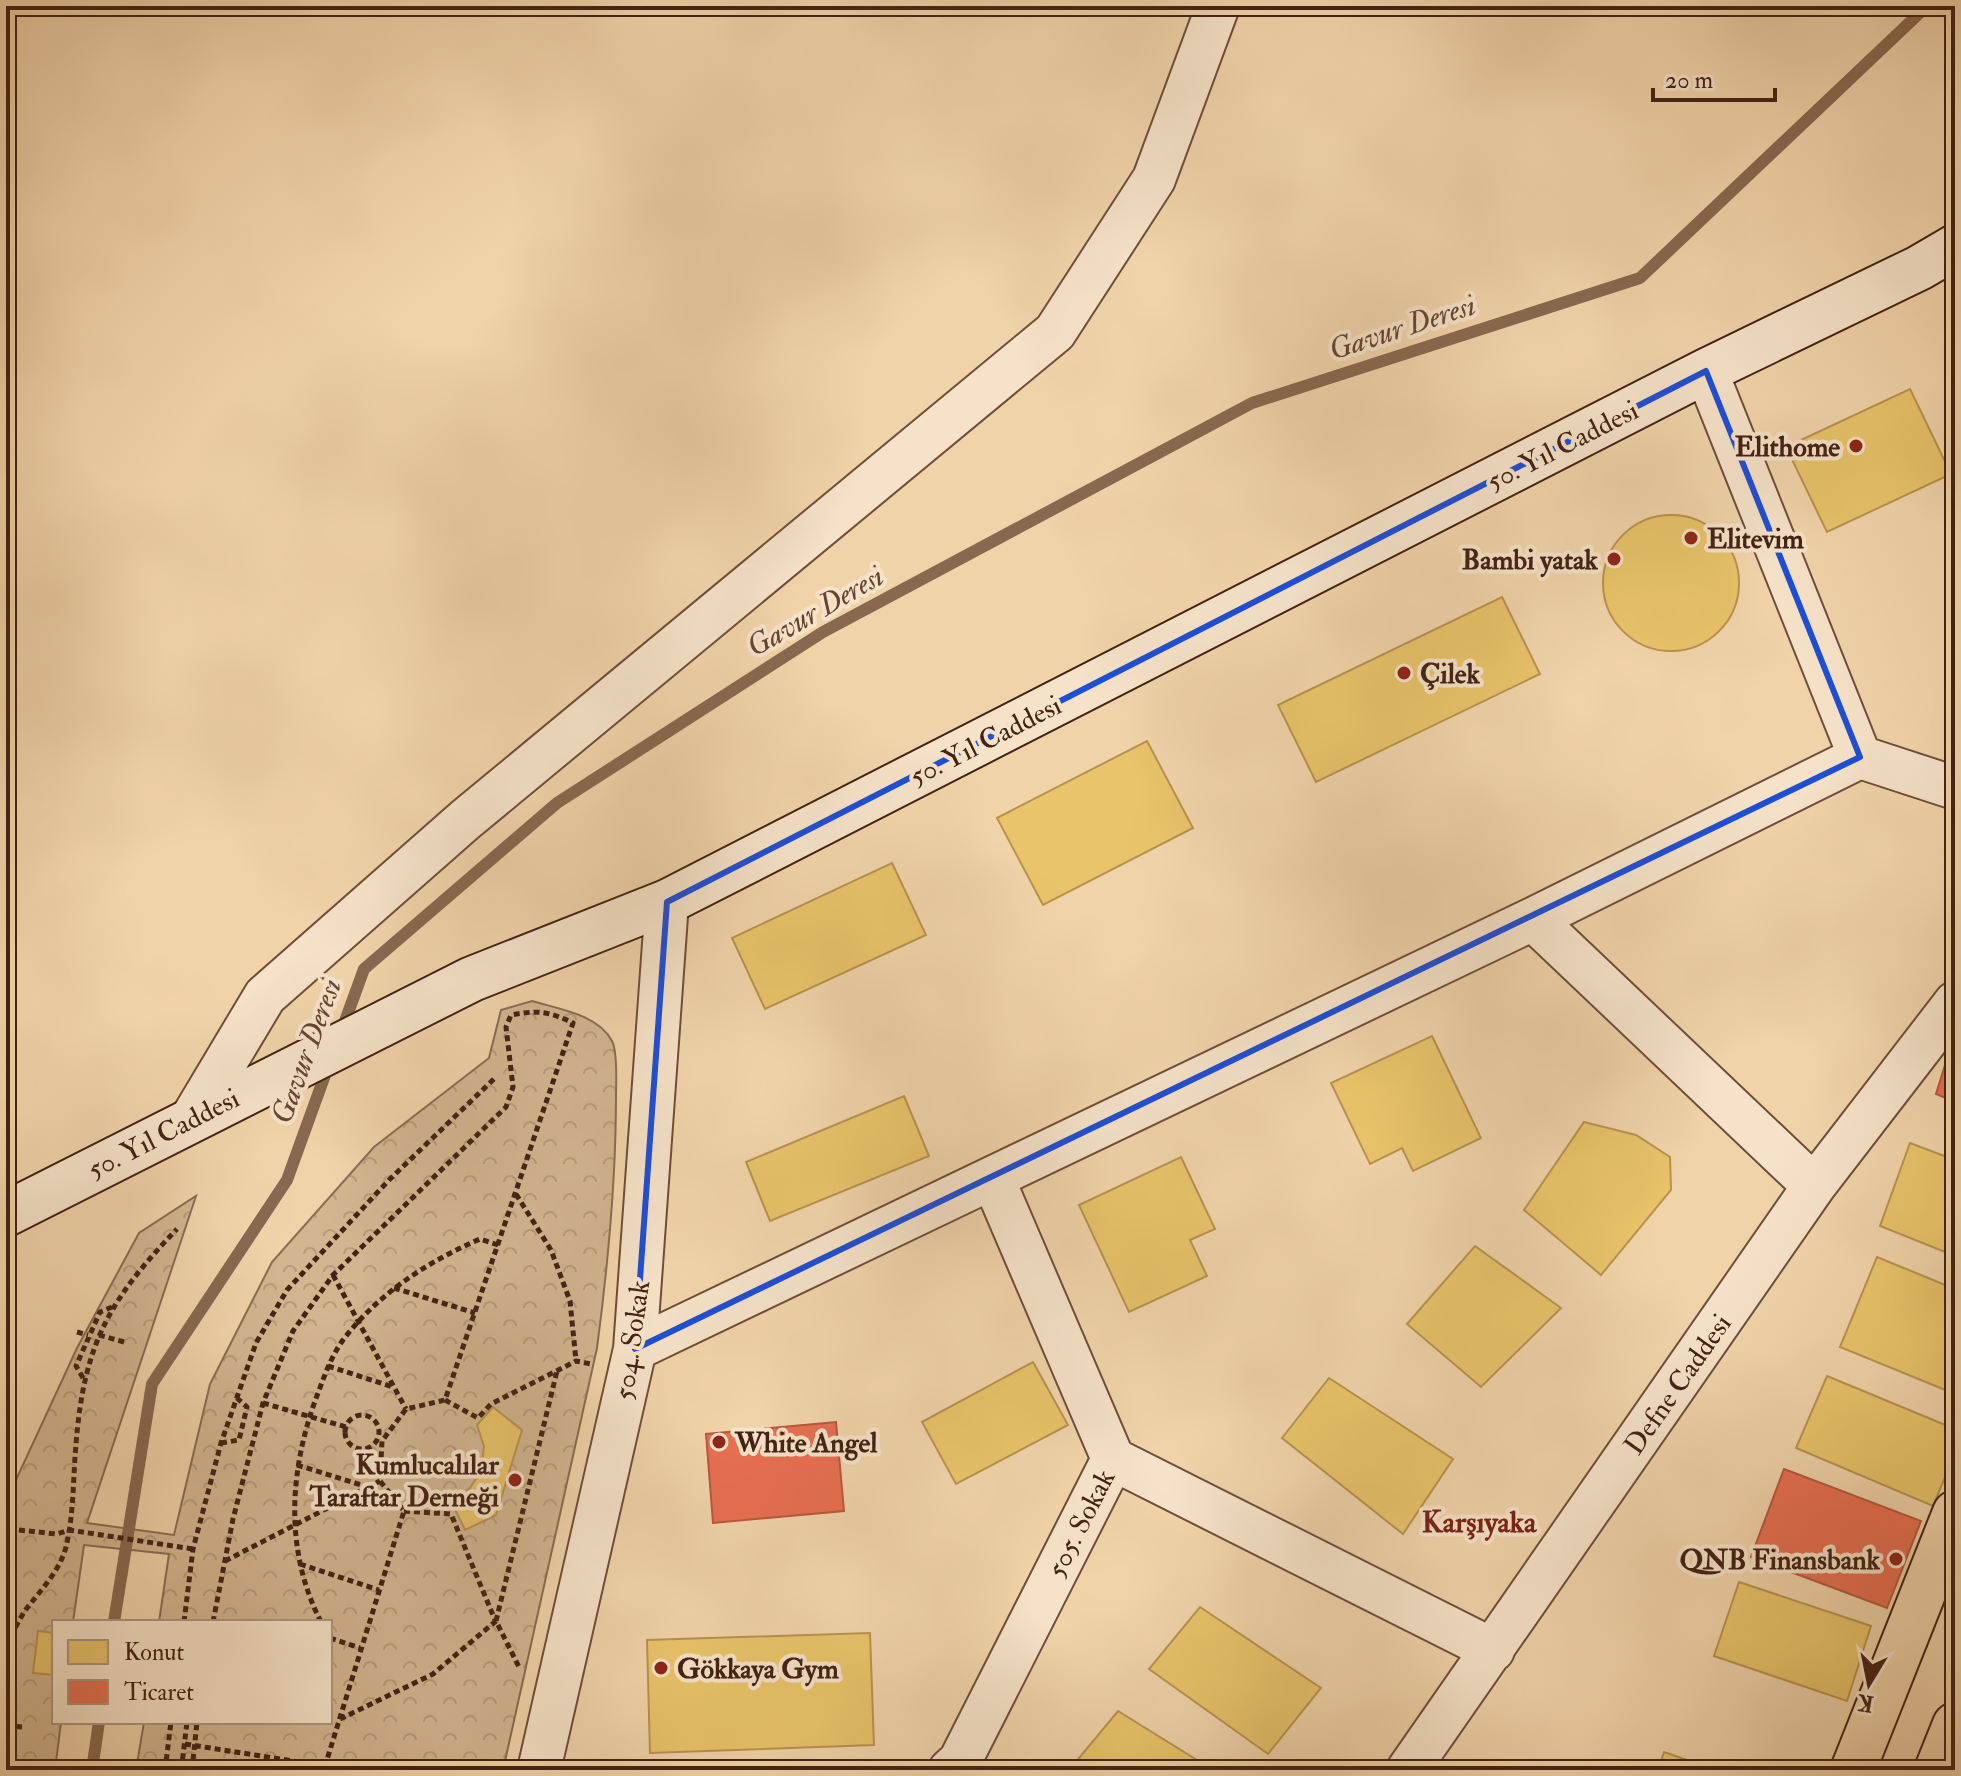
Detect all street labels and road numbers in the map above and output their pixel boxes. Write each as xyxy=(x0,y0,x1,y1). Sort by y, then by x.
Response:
street label: 50. Yıl Caddesi xyxy=(1481,393,1644,500)
street label: 50. Yıl Caddesi xyxy=(904,688,1067,795)
street label: 50. Yıl Caddesi xyxy=(82,1081,245,1188)
street label: 504. Sokak xyxy=(607,1278,658,1402)
street label: Defne Caddesi xyxy=(1617,1308,1740,1462)
street label: 505. Sokak xyxy=(1039,1463,1124,1584)

